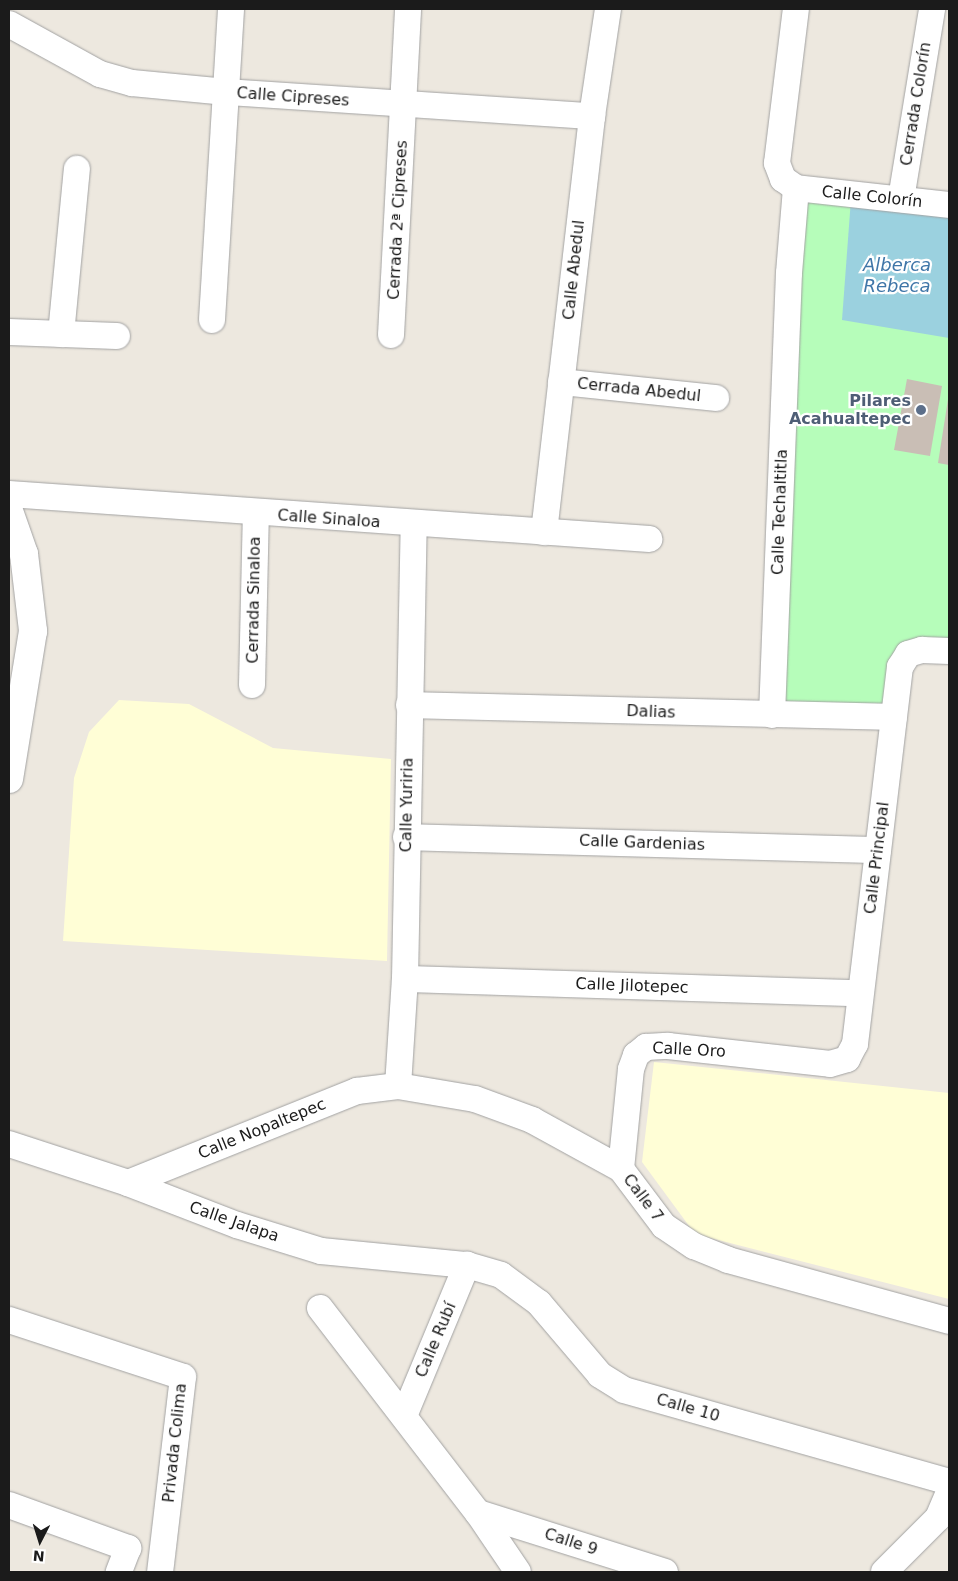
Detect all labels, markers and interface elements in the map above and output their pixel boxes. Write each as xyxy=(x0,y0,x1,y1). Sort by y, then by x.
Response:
street label: Cerrada Colorín xyxy=(897,41,935,167)
street label: Calle Cipreses xyxy=(236,83,350,111)
street label: Cerrada 2ª Cipreses xyxy=(384,140,412,300)
street label: Calle Colorín xyxy=(821,182,923,212)
street label: Calle Abedul xyxy=(559,219,589,321)
water label: Alberca Rebeca xyxy=(863,255,931,298)
street label: Cerrada Abedul xyxy=(576,374,702,406)
place label: Pilares Acahualtepec xyxy=(789,391,911,429)
marker: Pilares Acahualtepec xyxy=(915,404,927,416)
street label: Calle Techaltitla xyxy=(768,449,792,575)
street label: Calle Sinaloa xyxy=(277,506,381,532)
street label: Cerrada Sinaloa xyxy=(243,536,265,664)
street label: Dalias xyxy=(626,702,676,722)
street label: Calle Yuriria xyxy=(397,757,417,853)
street label: Calle Principal xyxy=(861,801,893,915)
street label: Calle Gardenias xyxy=(579,831,705,855)
street label: Calle Jilotepec xyxy=(575,974,689,998)
street label: Calle Oro xyxy=(652,1038,726,1062)
street label: Calle Nopaltepec xyxy=(195,1095,329,1163)
street label: Calle 7 xyxy=(619,1170,667,1226)
street label: Calle Jalapa xyxy=(187,1198,281,1246)
street label: Calle Rubí xyxy=(412,1299,460,1381)
street label: Privada Colima xyxy=(159,1382,191,1504)
street label: Calle 10 xyxy=(654,1390,722,1426)
north arrow xyxy=(15,1516,65,1566)
street label: Calle 9 xyxy=(542,1524,600,1560)
text: N xyxy=(32,1547,45,1564)

